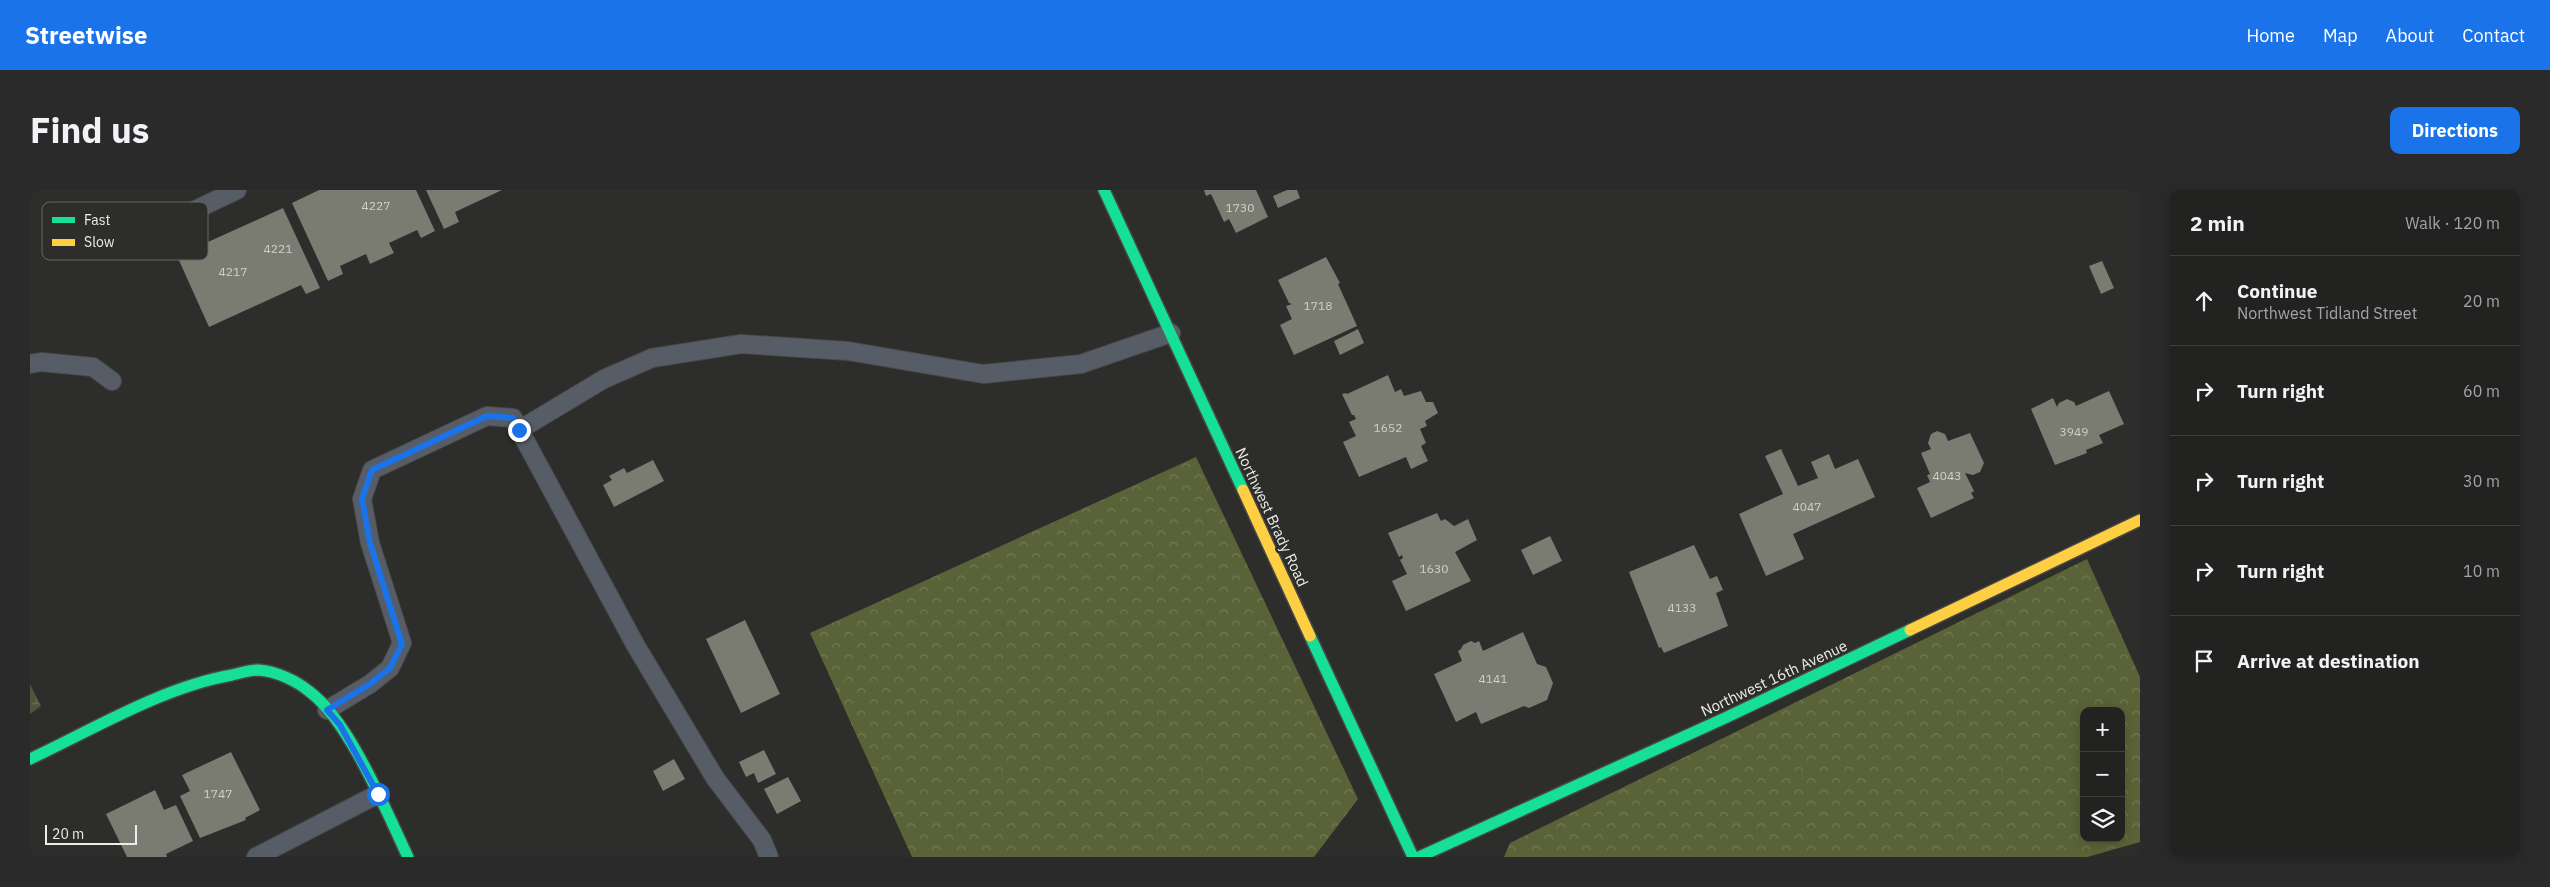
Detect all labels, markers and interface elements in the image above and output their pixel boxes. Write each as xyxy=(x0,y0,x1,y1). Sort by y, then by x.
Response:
text: Streetwise xyxy=(25,19,147,51)
text: Home xyxy=(2247,24,2295,47)
text: Map xyxy=(2323,24,2358,47)
text: About xyxy=(2386,24,2434,47)
text: Contact xyxy=(2462,24,2525,47)
text: Find us xyxy=(30,107,149,153)
button: Directions xyxy=(2390,107,2520,154)
house number: 4227 xyxy=(362,198,390,213)
house number: 1730 xyxy=(1226,200,1254,215)
legend xyxy=(42,202,208,260)
text: 2 min xyxy=(2190,209,2245,237)
text: Fast xyxy=(84,211,110,229)
text: Walk · 120 m xyxy=(2405,213,2500,233)
text: Slow xyxy=(84,233,115,251)
house number: 4221 xyxy=(264,241,292,256)
house number: 4217 xyxy=(219,264,247,279)
text: Continue xyxy=(2237,279,2317,303)
icon: ahead xyxy=(2190,287,2218,315)
text: 20 m xyxy=(2463,291,2500,311)
house number: 1718 xyxy=(1304,298,1332,313)
text: Northwest Tidland Street xyxy=(2237,303,2417,323)
icon: right xyxy=(2190,377,2218,405)
text: Turn right xyxy=(2237,379,2324,403)
text: 60 m xyxy=(2463,381,2500,401)
route end xyxy=(508,419,531,442)
house number: 1652 xyxy=(1374,420,1402,435)
house number: 3949 xyxy=(2060,424,2088,439)
street label: Northwest Brady Road xyxy=(1231,444,1313,590)
icon: right xyxy=(2190,467,2218,495)
house number: 4043 xyxy=(1933,468,1961,483)
text: Turn right xyxy=(2237,469,2324,493)
text: 30 m xyxy=(2463,471,2500,491)
house number: 4047 xyxy=(1793,499,1821,514)
icon: right xyxy=(2190,557,2218,585)
text: Turn right xyxy=(2237,559,2324,583)
house number: 1630 xyxy=(1420,561,1448,576)
text: 10 m xyxy=(2463,561,2500,581)
house number: 4133 xyxy=(1668,600,1696,615)
street label: Northwest 16th Avenue xyxy=(1698,636,1850,720)
icon: arrive xyxy=(2190,647,2218,675)
text: Arrive at destination xyxy=(2237,649,2420,673)
house number: 4141 xyxy=(1479,671,1507,686)
map controls xyxy=(2080,707,2125,842)
button: + xyxy=(2080,707,2125,752)
button: − xyxy=(2080,752,2125,797)
route start xyxy=(367,783,390,806)
house number: 1747 xyxy=(204,786,232,801)
button: layers xyxy=(2080,797,2125,842)
scale bar xyxy=(45,822,138,845)
text: 20 m xyxy=(52,825,84,843)

